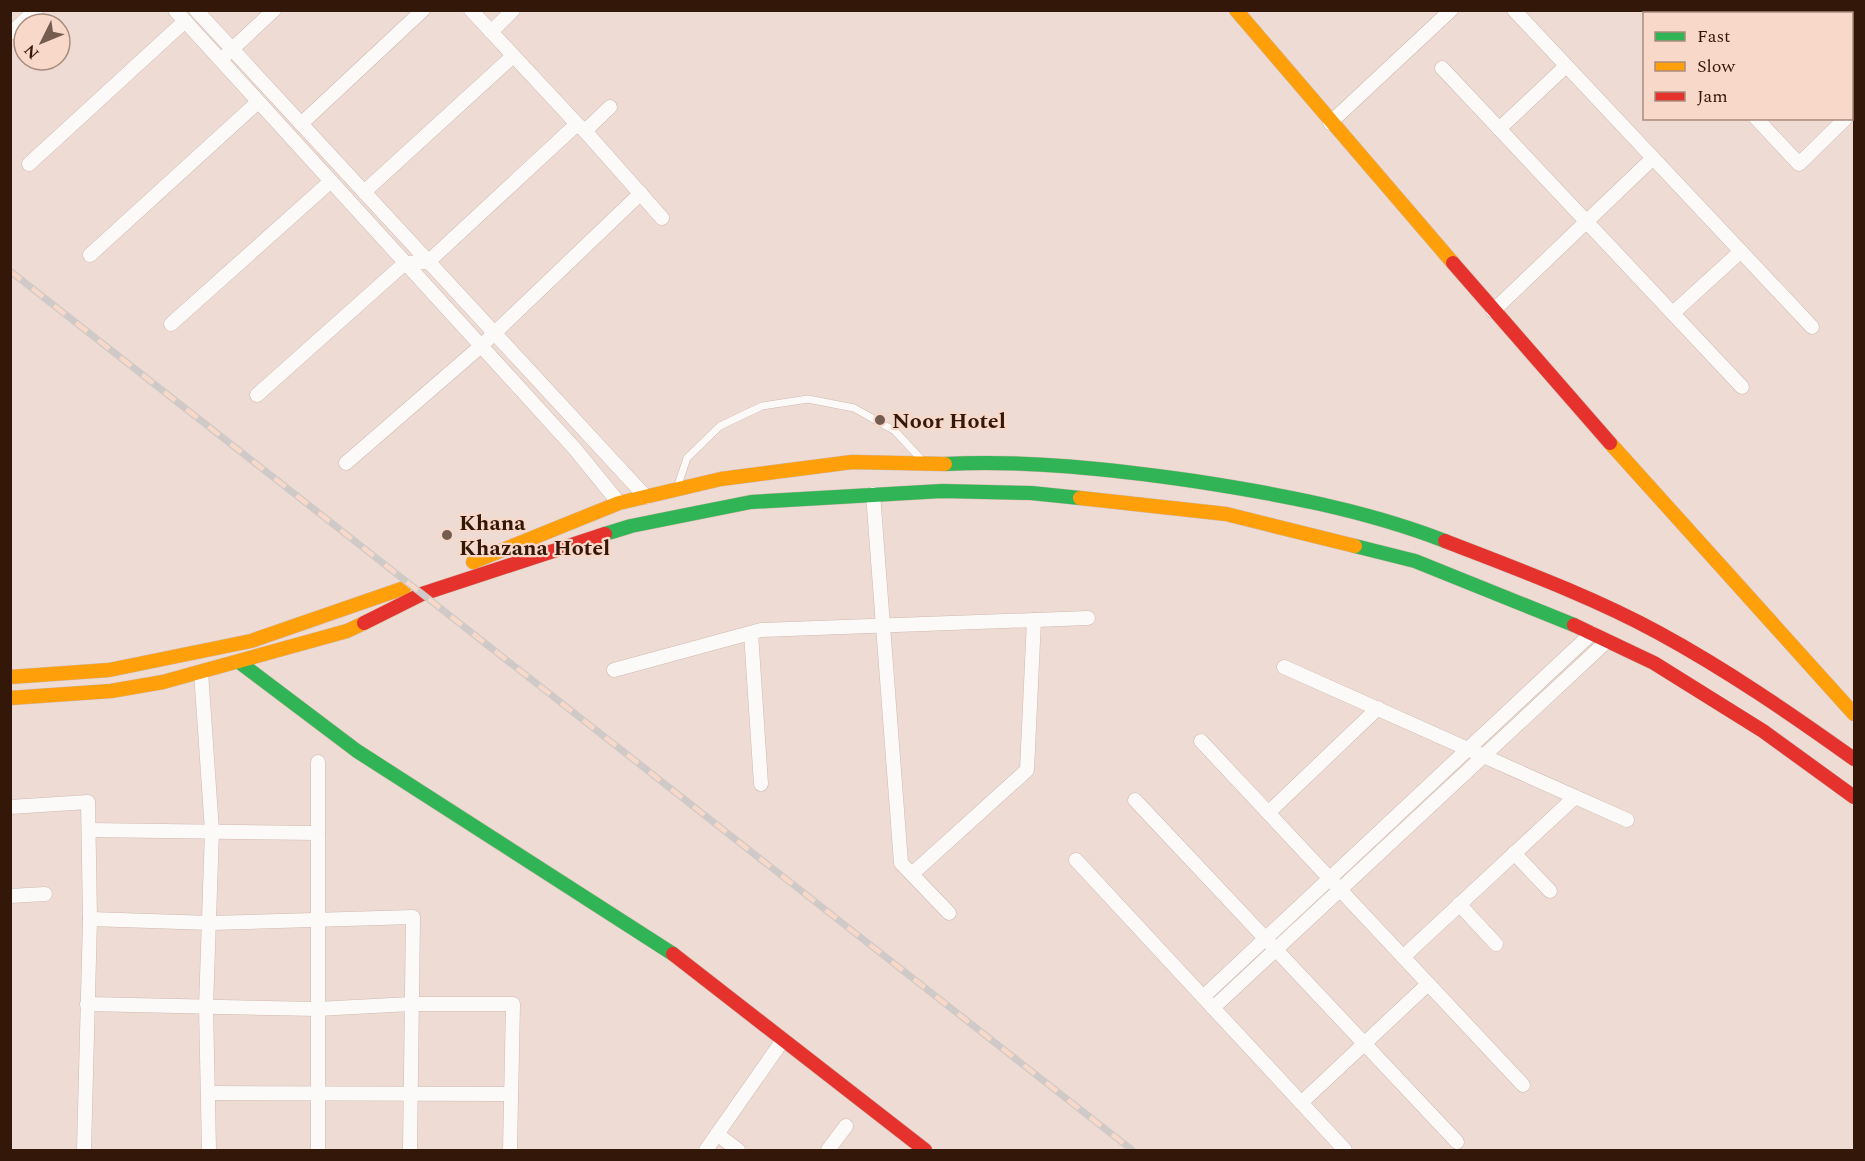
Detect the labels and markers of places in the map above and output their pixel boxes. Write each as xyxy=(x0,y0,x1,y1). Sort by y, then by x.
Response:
place label: Noor Hotel xyxy=(892,405,1006,438)
marker: Noor Hotel xyxy=(873,413,887,427)
place label: Khana Khazana Hotel xyxy=(459,507,610,565)
marker: Khana Khazana Hotel xyxy=(440,528,454,542)

